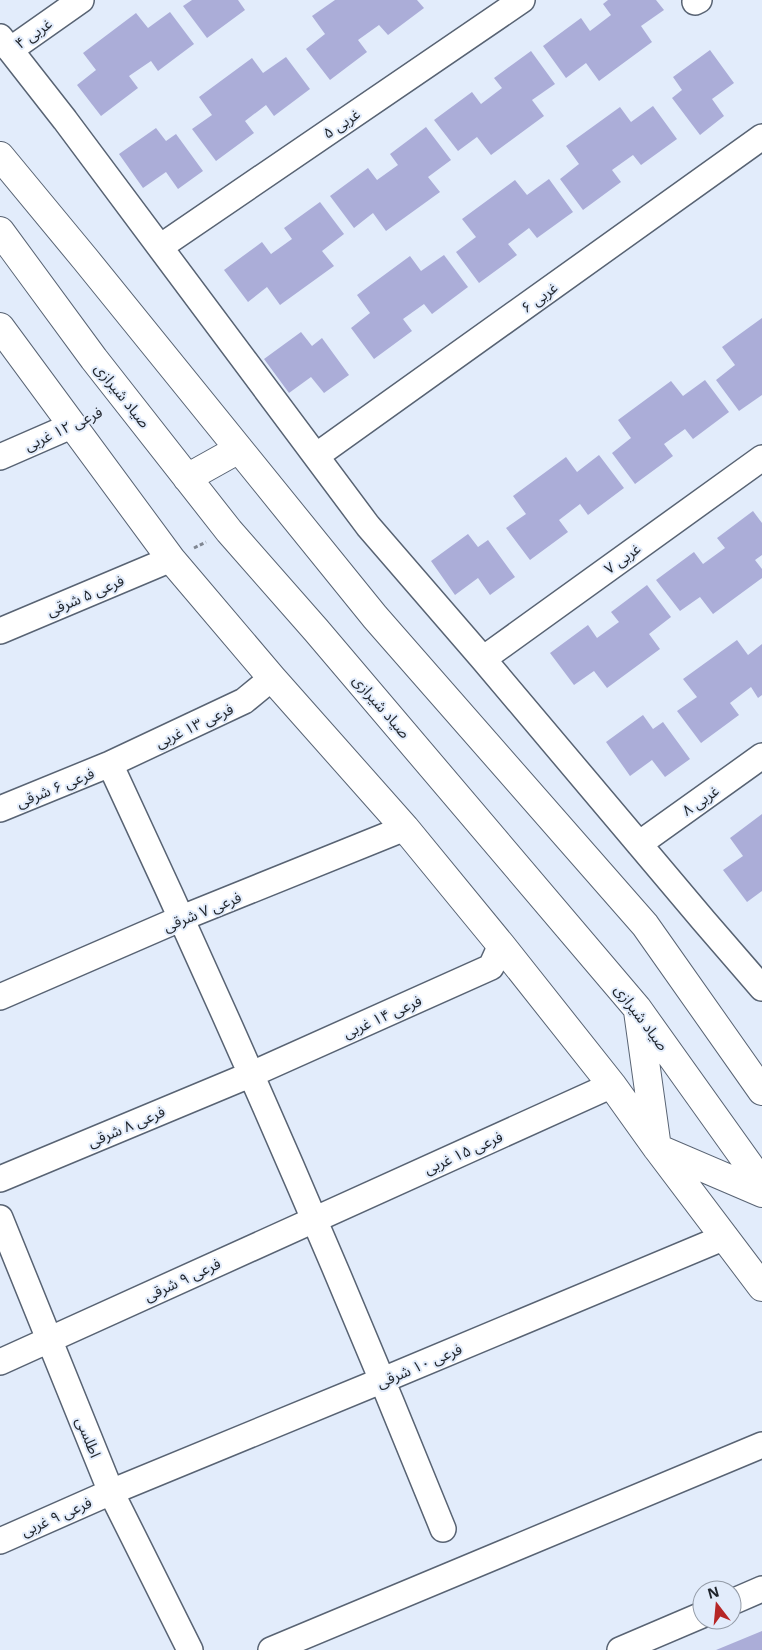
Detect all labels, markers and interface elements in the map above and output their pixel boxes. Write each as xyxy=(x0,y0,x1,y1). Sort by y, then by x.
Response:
street label: ۴ غربی xyxy=(11,13,56,53)
street label: ۵ غربی xyxy=(319,103,364,143)
street label: ۶ غربی xyxy=(517,277,562,317)
street label: صیاد شیرازی xyxy=(91,358,155,432)
street label: فرعی ۱۲ غربی xyxy=(21,401,106,455)
street label: ۷ غربی xyxy=(600,538,645,578)
street label: فرعی ۵ شرقی xyxy=(43,570,127,620)
street label: صیاد شیرازی xyxy=(349,670,415,742)
street label: فرعی ۱۳ غربی xyxy=(152,698,237,752)
street label: فرعی ۶ شرقی xyxy=(13,762,97,812)
street label: ۸ غربی xyxy=(678,780,723,820)
street label: فرعی ۷ شرقی xyxy=(160,886,244,936)
street label: صیاد شیرازی xyxy=(611,980,673,1054)
street label: فرعی ۱۴ غربی xyxy=(340,990,425,1042)
street label: فرعی ۸ شرقی xyxy=(84,1101,168,1151)
street label: فرعی ۱۵ غربی xyxy=(421,1126,506,1178)
street label: فرعی ۹ شرقی xyxy=(140,1252,224,1305)
street label: فرعی ۱۰ شرقی xyxy=(373,1338,465,1392)
street label: اطلسی xyxy=(72,1414,106,1460)
street label: فرعی ۹ غربی xyxy=(18,1491,95,1540)
north arrow xyxy=(692,1580,742,1630)
text: N xyxy=(705,1581,721,1603)

